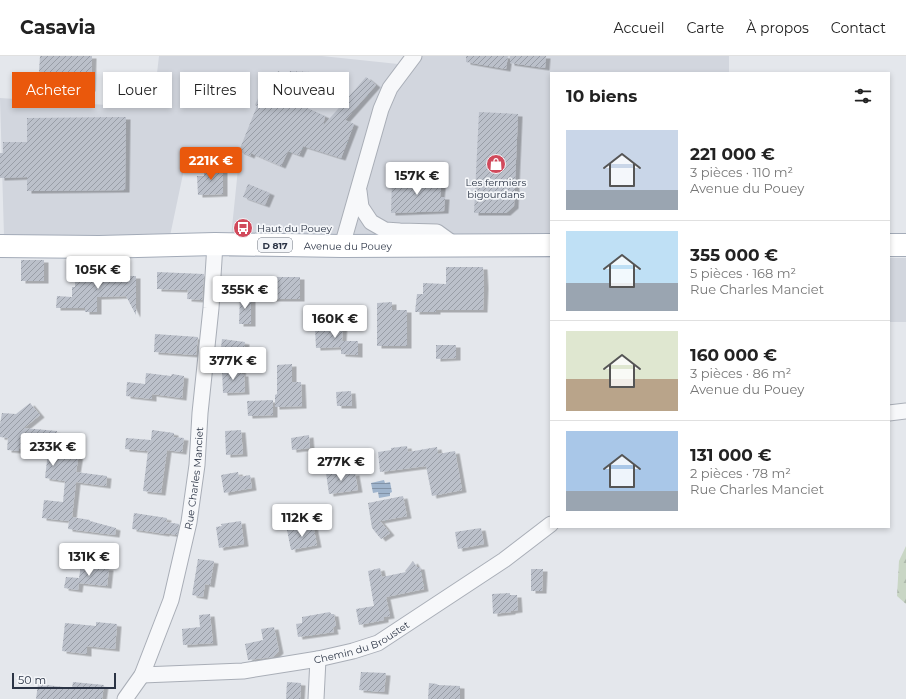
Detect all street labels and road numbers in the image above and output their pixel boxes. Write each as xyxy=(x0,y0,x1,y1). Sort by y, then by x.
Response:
road number: D 817 xyxy=(258,238,292,252)
street label: Avenue du Pouey xyxy=(304,239,393,253)
street label: Rue Charles Manciet xyxy=(181,427,206,531)
street label: Chemin du Broustet xyxy=(313,618,412,666)

